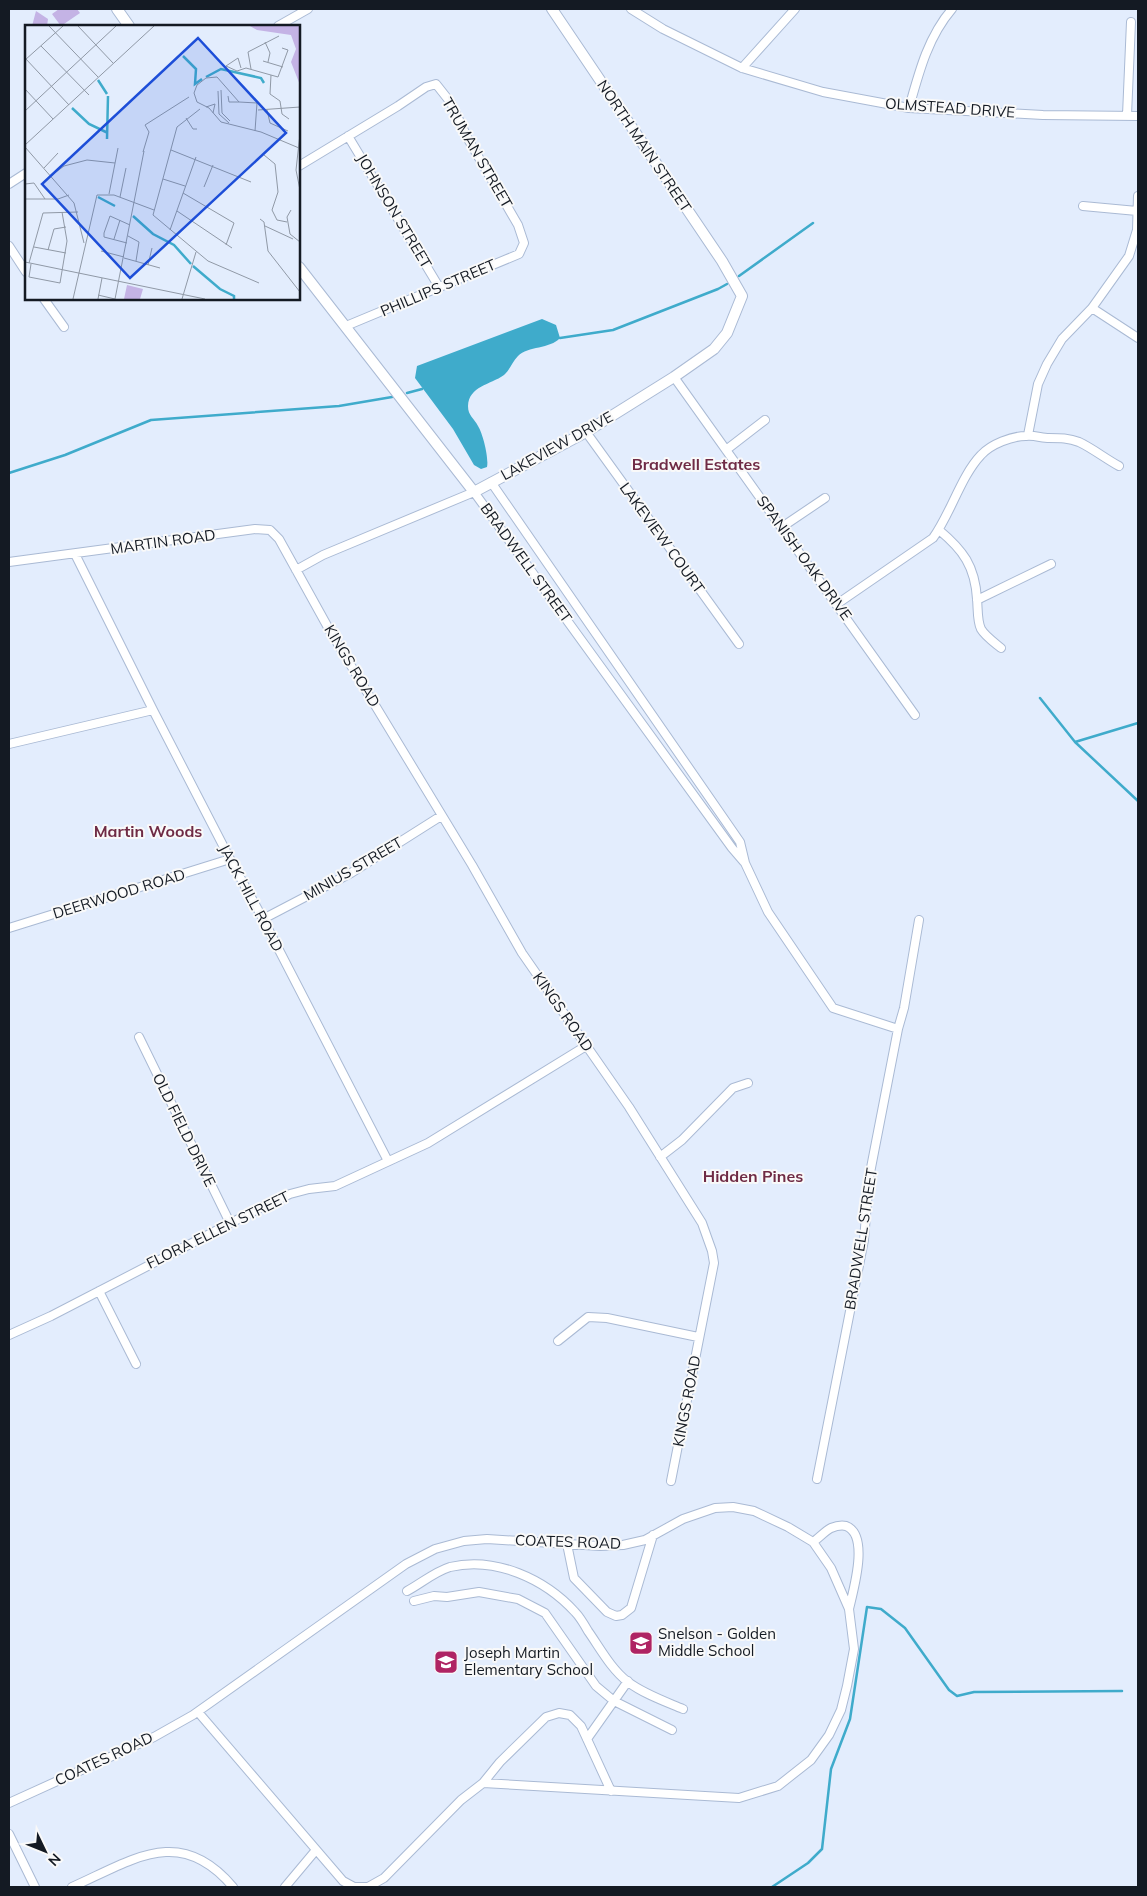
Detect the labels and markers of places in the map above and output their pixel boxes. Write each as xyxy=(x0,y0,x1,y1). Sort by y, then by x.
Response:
place label: Snelson - Golden Middle School xyxy=(658,1624,776,1660)
school or university icon: Snelson - Golden Middle School xyxy=(628,1630,654,1656)
place label: Joseph Martin Elementary School xyxy=(464,1643,593,1679)
school or university icon: Joseph Martin Elementary School xyxy=(433,1649,459,1675)

